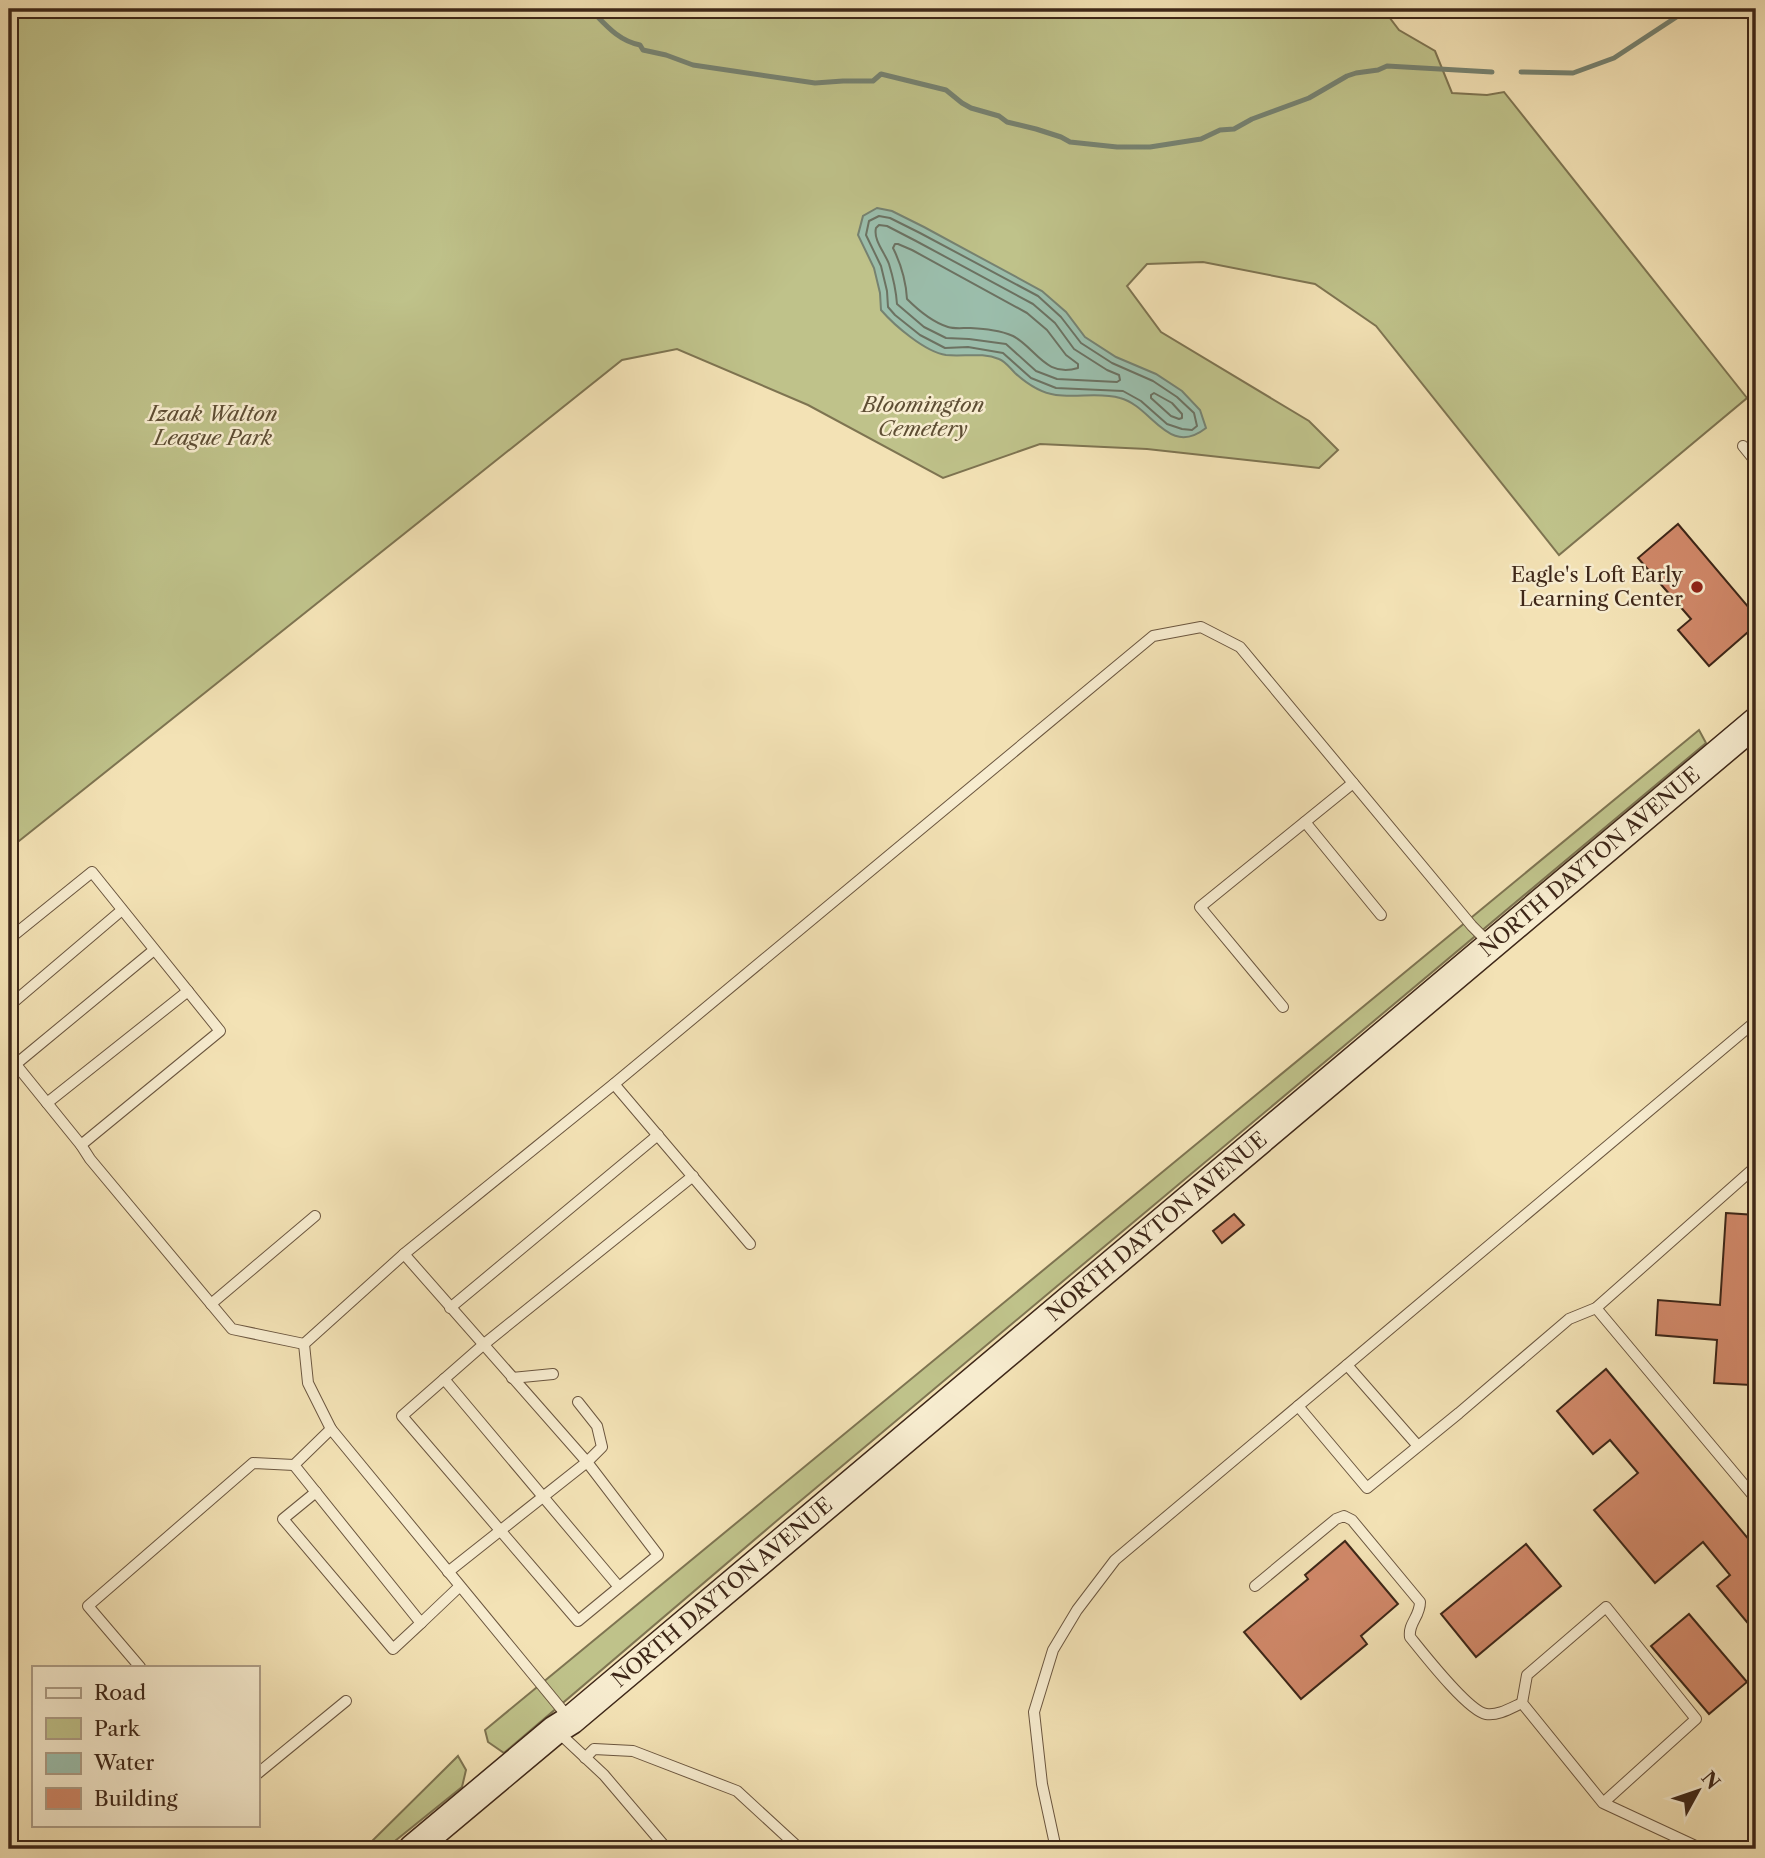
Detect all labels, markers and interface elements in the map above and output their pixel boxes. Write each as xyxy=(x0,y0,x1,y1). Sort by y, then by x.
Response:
park label: Bloomington Cemetery xyxy=(860,392,984,441)
park label: Izaak Walton League Park xyxy=(146,401,278,450)
place label: Eagle's Loft Early Learning Center xyxy=(1511,562,1683,611)
marker: Eagle's Loft Early Learning Center xyxy=(1689,579,1705,595)
street label: NORTH DAYTON AVENUE xyxy=(1474,762,1705,962)
street label: NORTH DAYTON AVENUE xyxy=(1041,1126,1272,1326)
street label: NORTH DAYTON AVENUE xyxy=(607,1492,837,1692)
legend xyxy=(32,1666,259,1826)
text: Road xyxy=(94,1680,146,1705)
text: Park xyxy=(94,1716,140,1741)
text: Water xyxy=(93,1750,154,1775)
north arrow xyxy=(1664,1756,1734,1826)
text: N xyxy=(1697,1767,1725,1794)
text: Building xyxy=(94,1786,179,1811)

